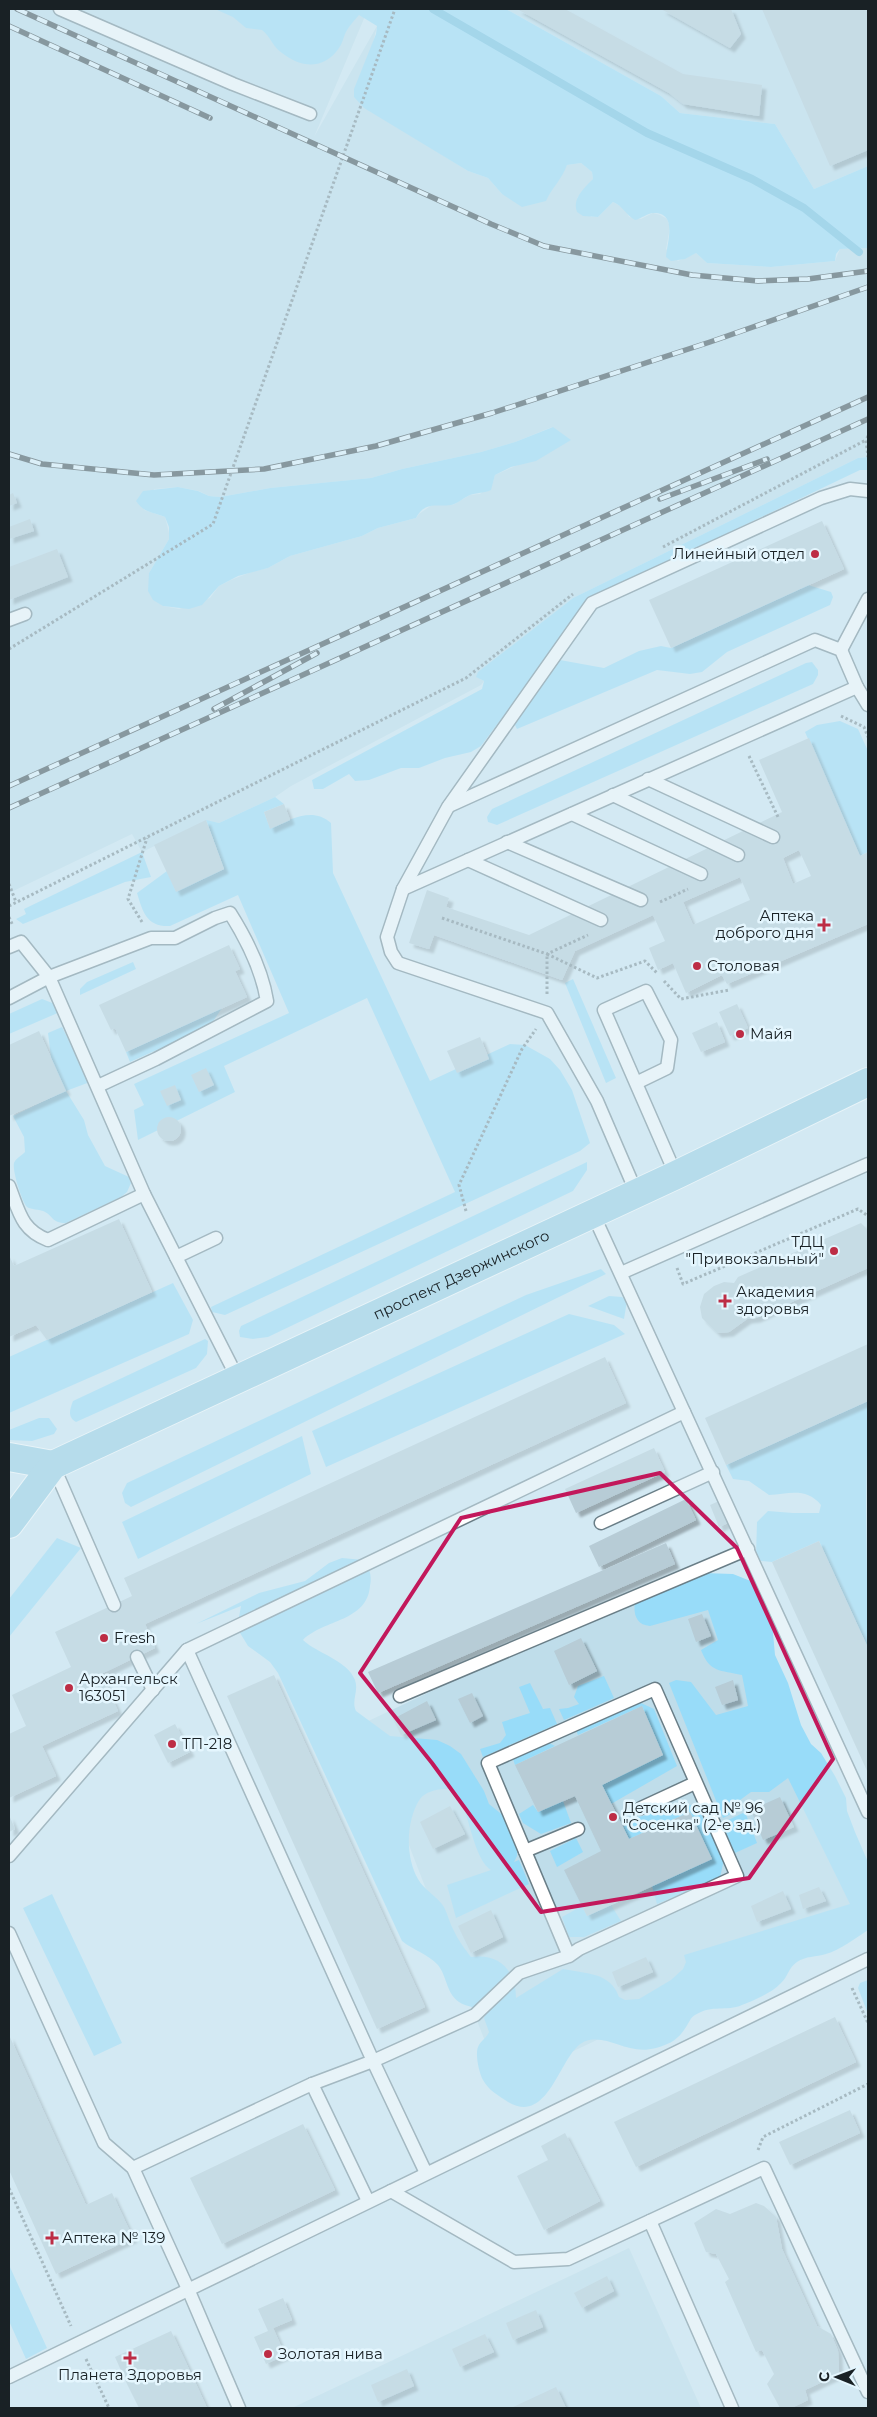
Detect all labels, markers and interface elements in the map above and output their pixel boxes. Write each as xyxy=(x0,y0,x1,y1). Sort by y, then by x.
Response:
place label: Линейный отдел xyxy=(673,544,805,563)
marker: Линейный отдел xyxy=(809,548,821,560)
place label: Аптека доброго дня xyxy=(716,906,814,942)
marker: Аптека доброго дня xyxy=(818,919,830,931)
place label: Столовая xyxy=(707,956,780,975)
marker: Столовая xyxy=(691,960,703,972)
place label: Майя xyxy=(750,1024,793,1043)
marker: Майя xyxy=(734,1028,746,1040)
street label: проспект Дзержинского xyxy=(370,1225,552,1324)
place label: ТДЦ "Привокзальный" xyxy=(686,1232,824,1268)
marker: ТДЦ "Привокзальный" xyxy=(828,1245,840,1257)
place label: Академия здоровья xyxy=(736,1282,815,1318)
marker: Академия здоровья xyxy=(718,1294,732,1308)
place label: Fresh xyxy=(114,1628,156,1647)
marker: Fresh xyxy=(98,1632,110,1644)
place label: Архангельск 163051 xyxy=(79,1669,178,1705)
marker: Архангельск 163051 xyxy=(63,1682,75,1694)
place label: ТП-218 xyxy=(182,1734,232,1753)
marker: ТП-218 xyxy=(166,1738,178,1750)
place label: Детский сад № 96 "Сосенка" (2-е зд.) xyxy=(623,1798,763,1834)
marker: Детский сад № 96 "Сосенка" (2-е зд.) xyxy=(607,1811,619,1823)
place label: Аптека № 139 xyxy=(62,2228,165,2247)
marker: Аптека № 139 xyxy=(46,2232,58,2244)
place label: Золотая нива xyxy=(278,2344,383,2363)
marker: Золотая нива xyxy=(262,2348,274,2360)
marker: Планета Здоровья xyxy=(124,2352,136,2364)
north arrow xyxy=(812,2352,862,2402)
place label: Планета Здоровья xyxy=(58,2365,202,2384)
text: С xyxy=(815,2372,833,2382)

